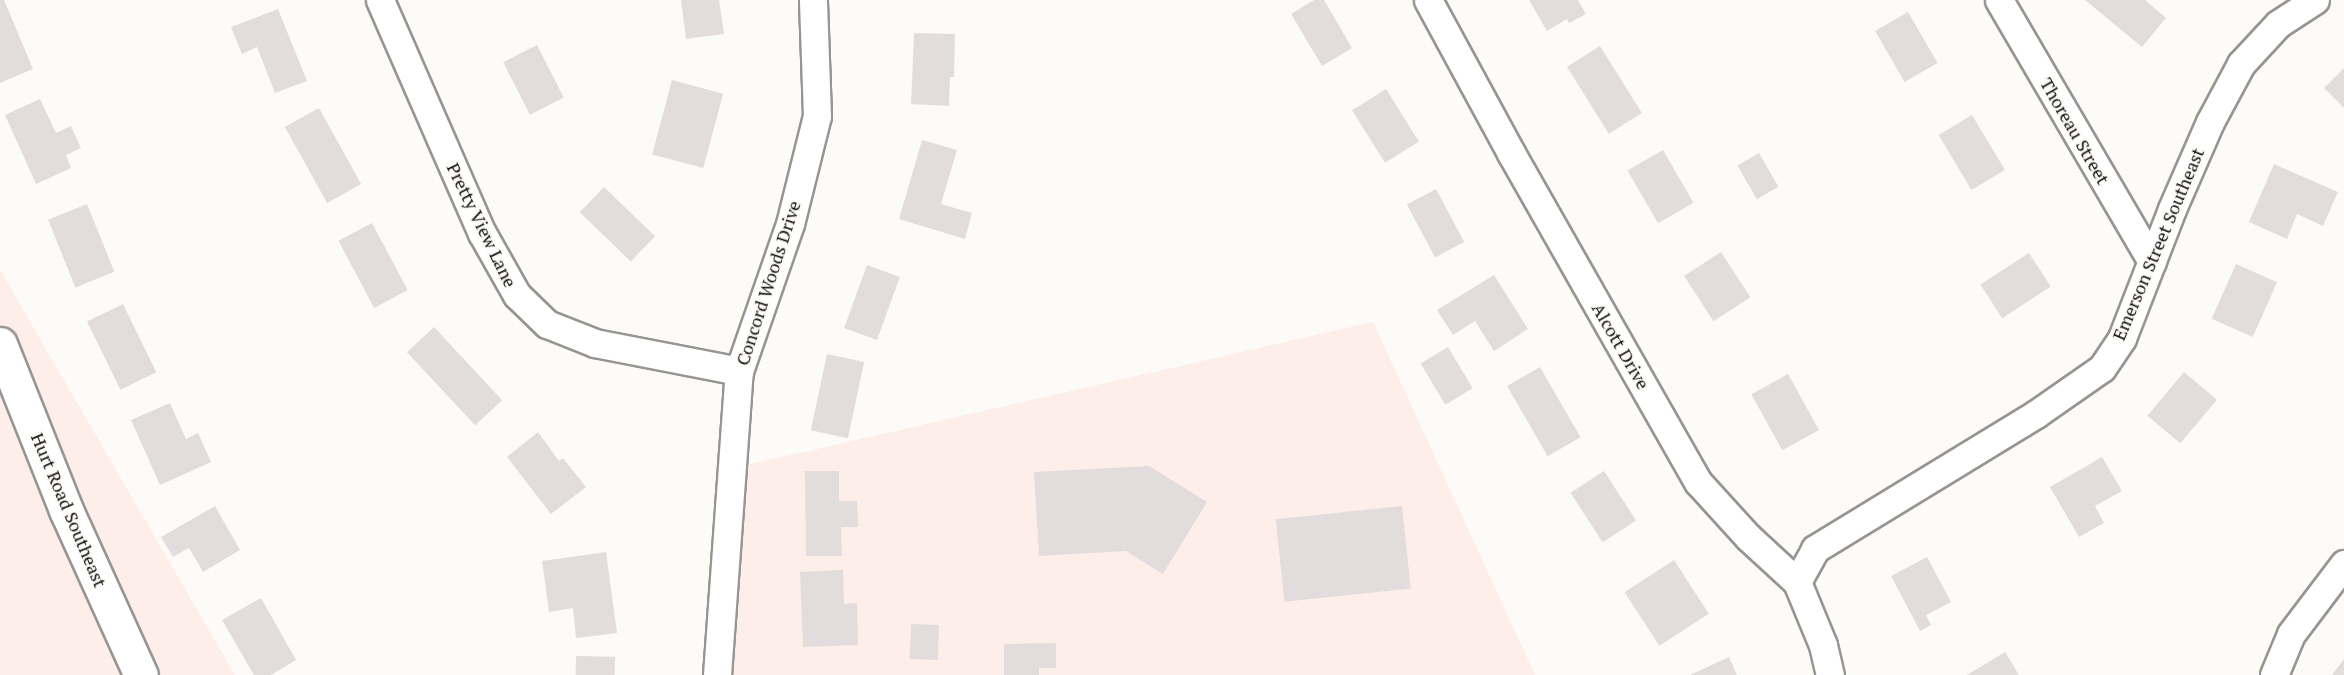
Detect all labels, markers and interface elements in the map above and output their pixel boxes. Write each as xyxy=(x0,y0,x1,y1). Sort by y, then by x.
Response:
street label: Thoreau Street xyxy=(2036,74,2114,188)
street label: Emerson Street Southeast xyxy=(2108,145,2208,343)
street label: Pretty View Lane xyxy=(442,159,522,291)
street label: Concord Woods Drive xyxy=(731,198,805,368)
street label: Alcott Drive xyxy=(1588,299,1654,393)
street label: Hurt Road Southeast xyxy=(27,430,111,590)

